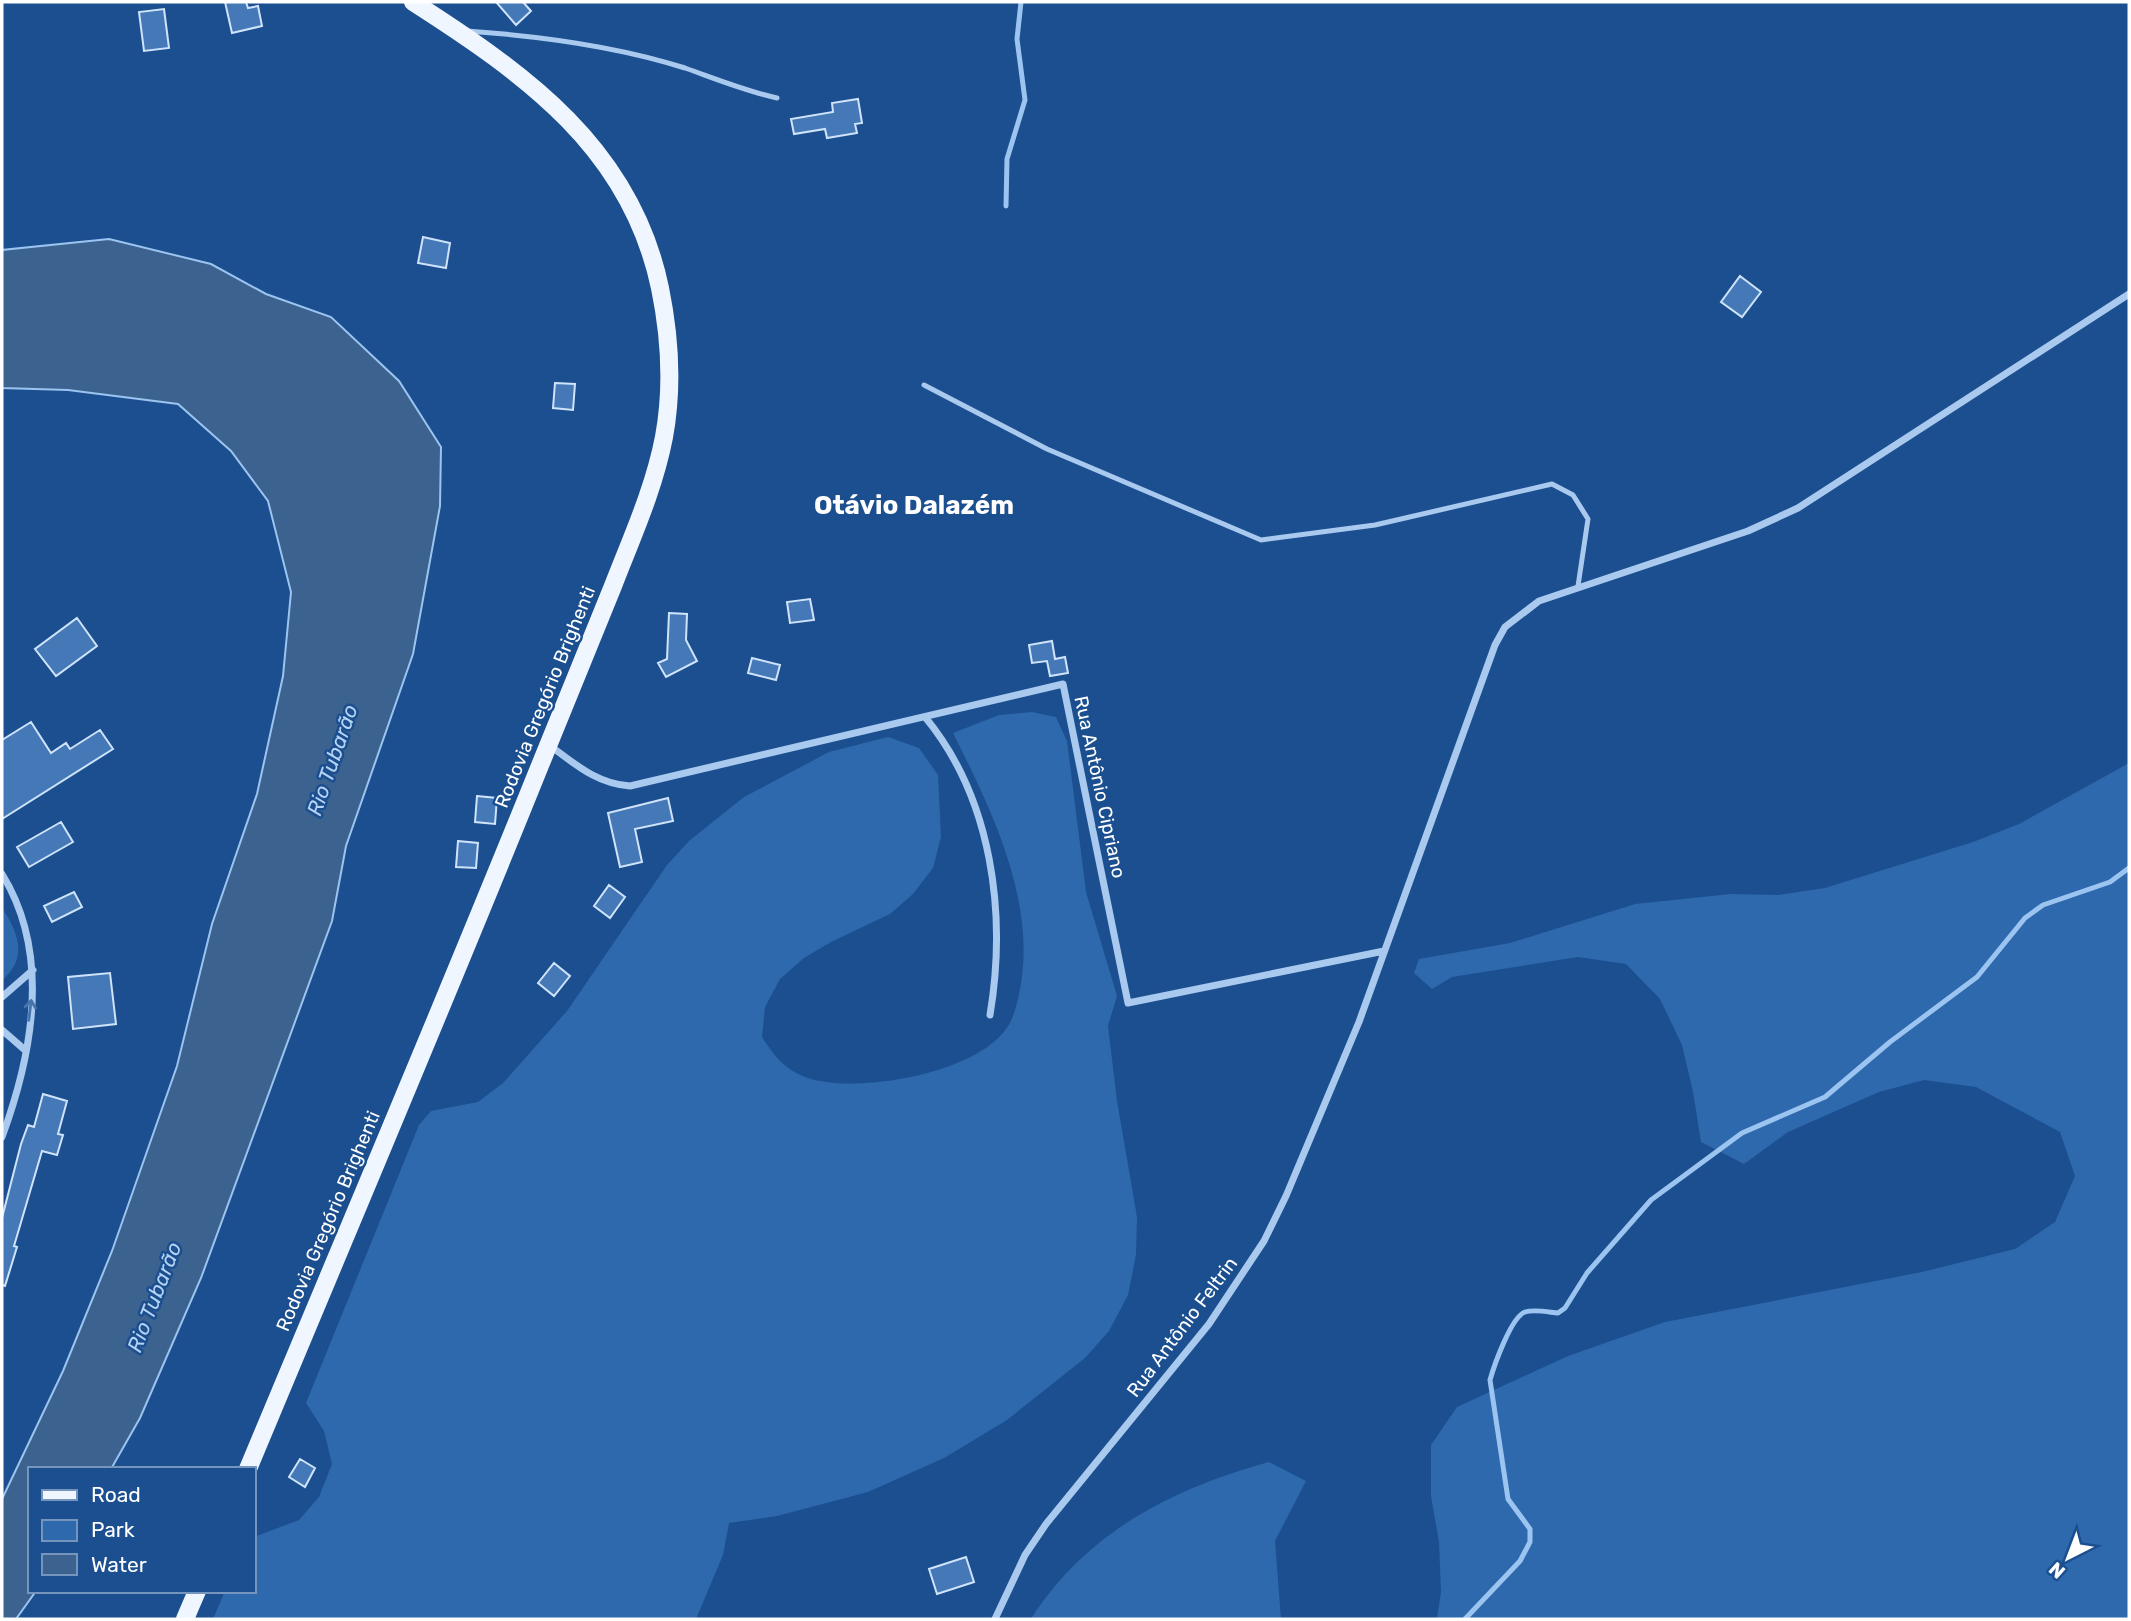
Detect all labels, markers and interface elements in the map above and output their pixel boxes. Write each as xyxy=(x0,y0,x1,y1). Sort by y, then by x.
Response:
district label: Otávio Dalazém xyxy=(814,490,1014,521)
street label: Rodovia Gregório Brighenti xyxy=(490,583,600,811)
street label: Rua Antônio Cipriano xyxy=(1069,694,1131,880)
water label: Rio Tubarão xyxy=(301,701,363,819)
one-way arrow xyxy=(24,999,37,1022)
street label: Rodovia Gregório Brighenti xyxy=(271,1107,385,1335)
water label: Rio Tubarão xyxy=(122,1238,186,1356)
street label: Rua Antônio Feltrin xyxy=(1122,1252,1242,1402)
legend xyxy=(28,1467,256,1593)
text: Road xyxy=(91,1482,141,1507)
text: Park xyxy=(91,1517,135,1542)
north arrow xyxy=(2033,1523,2103,1593)
text: Water xyxy=(91,1552,147,1577)
text: N xyxy=(2044,1557,2070,1583)

